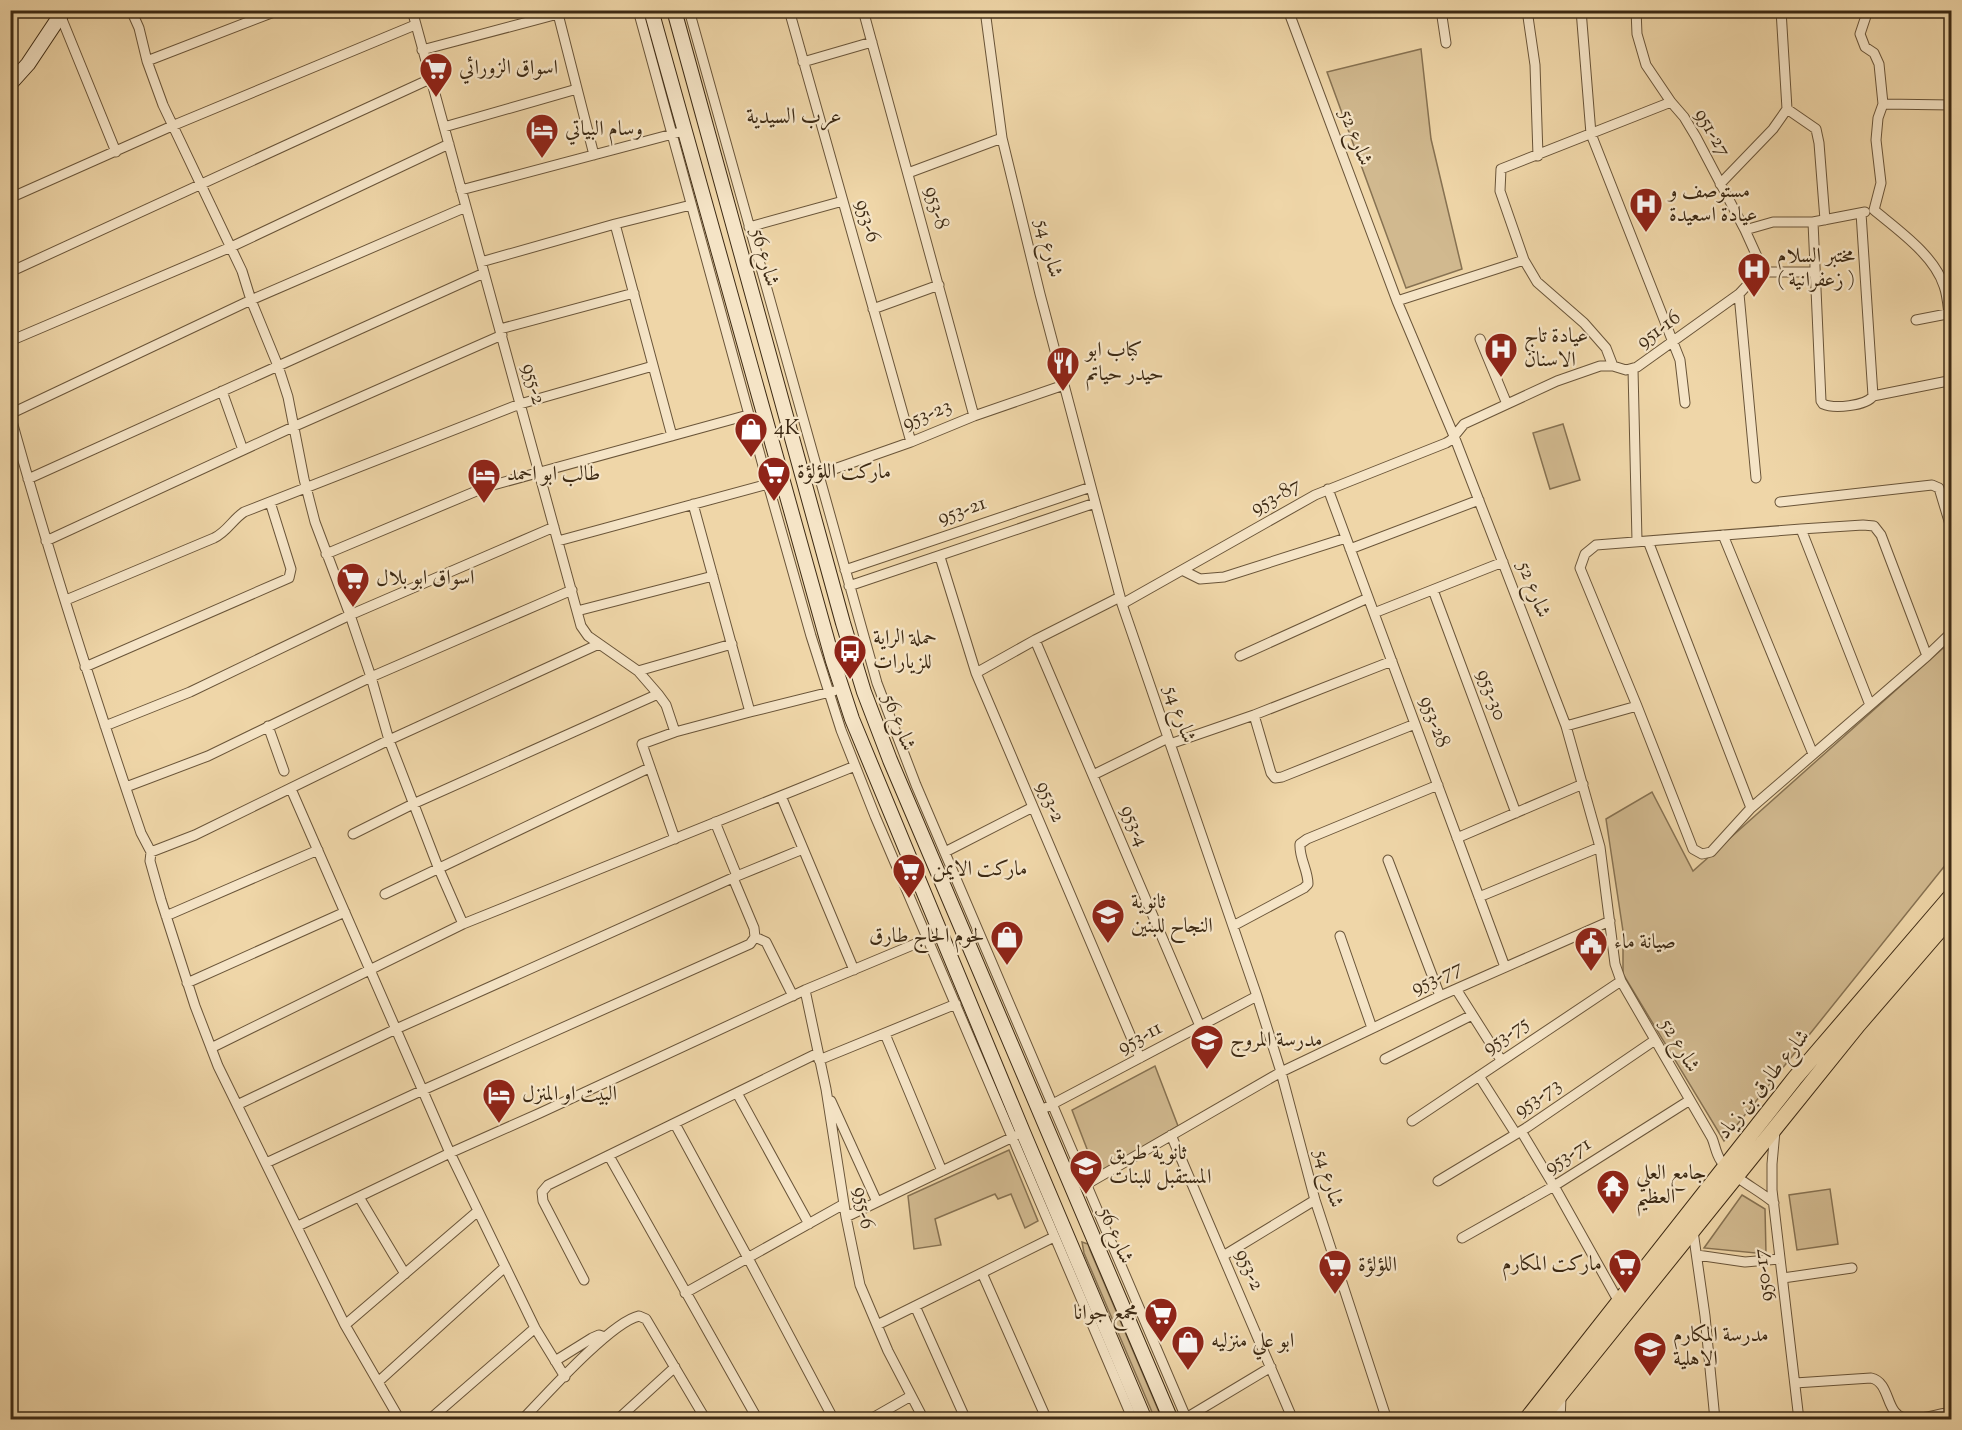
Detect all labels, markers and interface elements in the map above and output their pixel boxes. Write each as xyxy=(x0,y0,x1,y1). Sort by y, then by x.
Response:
supermarket icon: اسواق الزورائي xyxy=(418,51,454,98)
place label: اسواق الزورائي xyxy=(459,54,558,84)
district label: عرب السيدية xyxy=(746,102,842,134)
street label: 951-27 xyxy=(1686,103,1738,163)
street label: شارع 52 xyxy=(1329,105,1379,171)
hotel icon: وسام البياتي xyxy=(524,112,560,159)
place label: وسام البياتي xyxy=(565,115,643,146)
place label: مستوصف و عيادة اسعيدة xyxy=(1667,177,1758,231)
street label: 953-8 xyxy=(916,183,956,233)
hospital icon: مستوصف و عيادة اسعيدة xyxy=(1628,186,1664,233)
street label: 953-6 xyxy=(847,196,887,246)
street label: شارع 54 xyxy=(1025,216,1070,281)
street label: شارع 56 xyxy=(741,225,786,290)
place label: مختبر السلام ( زعفرانية ) xyxy=(1777,242,1855,296)
hospital icon: مختبر السلام ( زعفرانية ) xyxy=(1736,251,1772,298)
street label: 951-16 xyxy=(1630,303,1688,357)
place label: عيادة تاج الاسنان xyxy=(1524,322,1588,376)
hospital icon: عيادة تاج الاسنان xyxy=(1483,331,1519,378)
place label: كباب ابو حيدر حياتم xyxy=(1084,336,1164,391)
restaurant icon: كباب ابو حيدر حياتم xyxy=(1045,345,1081,392)
street label: 955-2 xyxy=(513,360,553,408)
street label: 953-23 xyxy=(898,392,956,438)
shop icon: 4K xyxy=(733,411,769,458)
place label: 4K xyxy=(774,414,800,444)
supermarket icon: ماركت اللؤلؤة xyxy=(756,455,792,502)
hotel icon: طالب ابو احمد xyxy=(466,457,502,504)
place label: ماركت اللؤلؤة xyxy=(797,458,891,488)
place label: طالب ابو احمد xyxy=(507,460,600,490)
street label: 953-87 xyxy=(1245,471,1307,523)
street label: 953-21 xyxy=(934,489,990,533)
street label: شارع 52 xyxy=(1507,557,1557,623)
supermarket icon: اسواق ابو بلال xyxy=(335,561,371,608)
place label: اسواق ابو بلال xyxy=(376,564,475,594)
place label: حملة الراية للزيارات xyxy=(873,624,937,678)
bus stop icon: حملة الراية للزيارات xyxy=(832,633,868,680)
street label: 953-30 xyxy=(1468,665,1514,725)
street label: شارع 54 xyxy=(1154,681,1203,748)
street label: شارع 56 xyxy=(872,689,922,756)
street label: 953-28 xyxy=(1411,692,1457,752)
street label: 953-2 xyxy=(1028,776,1072,828)
street label: 953-4 xyxy=(1112,801,1156,851)
supermarket icon: ماركت الايمن xyxy=(891,852,927,899)
place label: ماركت الايمن xyxy=(932,855,1027,885)
place label: ثانوية النجاح للبنين xyxy=(1131,888,1213,944)
school or university icon: ثانوية النجاح للبنين xyxy=(1090,897,1126,944)
shop icon: لحوم الحاج طارق xyxy=(989,919,1025,966)
place label: لحوم الحاج طارق xyxy=(869,922,984,954)
public building icon: صيانة ماء xyxy=(1573,925,1609,972)
place label: صيانة ماء xyxy=(1614,928,1676,958)
street label: 953-77 xyxy=(1406,953,1468,1003)
street label: 953-75 xyxy=(1477,1009,1535,1063)
street label: شارع 52 xyxy=(1650,1013,1706,1079)
street label: 953-11 xyxy=(1112,1014,1168,1062)
school or university icon: مدرسة المروج xyxy=(1189,1023,1225,1070)
street label: شارع طارق بن زياد xyxy=(1710,1023,1819,1147)
place label: مدرسة المروج xyxy=(1230,1026,1322,1058)
street label: 953-73 xyxy=(1508,1071,1568,1125)
hotel icon: البيت او المنزل xyxy=(481,1077,517,1124)
place label: البيت او المنزل xyxy=(522,1080,617,1110)
street label: 953-71 xyxy=(1539,1130,1597,1182)
place label: ثانوية طريق المستقبل للبنات xyxy=(1109,1139,1212,1193)
street label: شارع 54 xyxy=(1304,1146,1351,1212)
school or university icon: ثانوية طريق المستقبل للبنات xyxy=(1068,1148,1104,1195)
place label: جامع العلي العظيم xyxy=(1636,1159,1706,1217)
temple icon: جامع العلي العظيم xyxy=(1595,1168,1631,1215)
street label: 955-6 xyxy=(845,1184,881,1232)
street label: شارع 56 xyxy=(1088,1202,1140,1269)
street label: 953-2 xyxy=(1227,1245,1271,1296)
street label: 950-17 xyxy=(1746,1246,1782,1303)
supermarket icon: ماركت المكارم xyxy=(1607,1247,1643,1294)
supermarket icon: اللؤلؤة xyxy=(1317,1248,1353,1295)
place label: ماركت المكارم xyxy=(1502,1250,1602,1281)
place label: اللؤلؤة xyxy=(1358,1251,1397,1281)
supermarket icon: مجمع جوانا xyxy=(1143,1296,1179,1343)
place label: مجمع جوانا xyxy=(1073,1299,1138,1331)
place label: مدرسة المكارم الاهلية xyxy=(1673,1321,1769,1375)
shop icon: ابو علي منزليه xyxy=(1170,1324,1206,1371)
place label: ابو علي منزليه xyxy=(1211,1327,1294,1360)
school or university icon: مدرسة المكارم الاهلية xyxy=(1632,1330,1668,1377)

